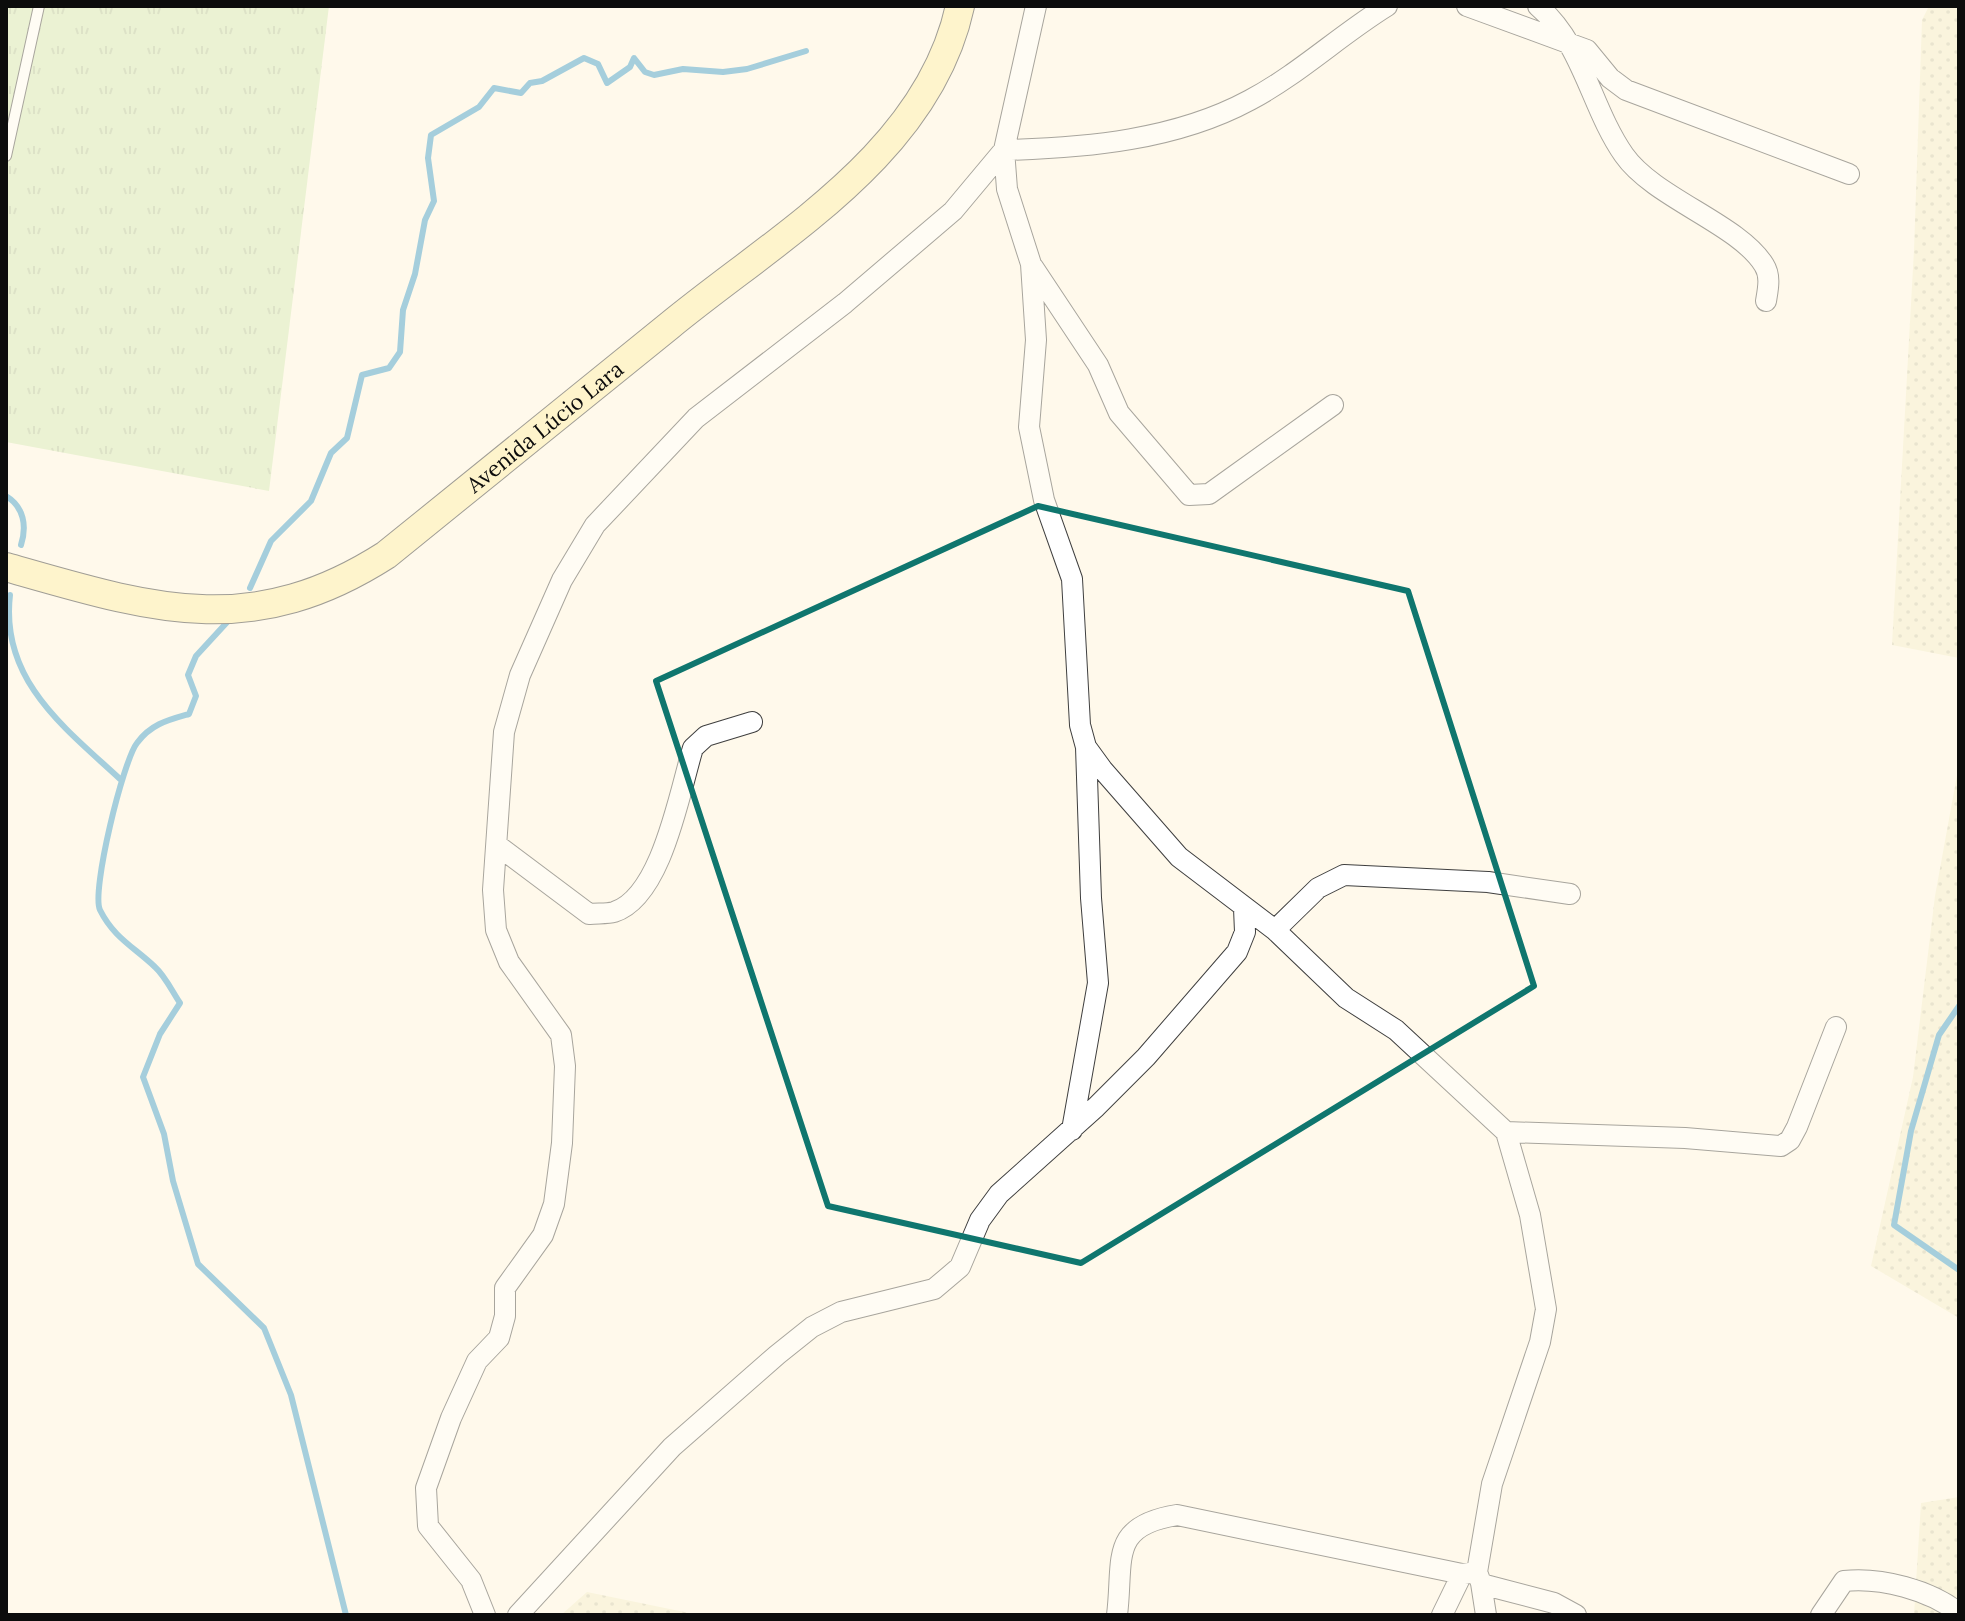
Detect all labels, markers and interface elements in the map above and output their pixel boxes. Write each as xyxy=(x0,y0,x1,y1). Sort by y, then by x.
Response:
street label: Avenida Lúcio Lara xyxy=(460,355,629,499)

